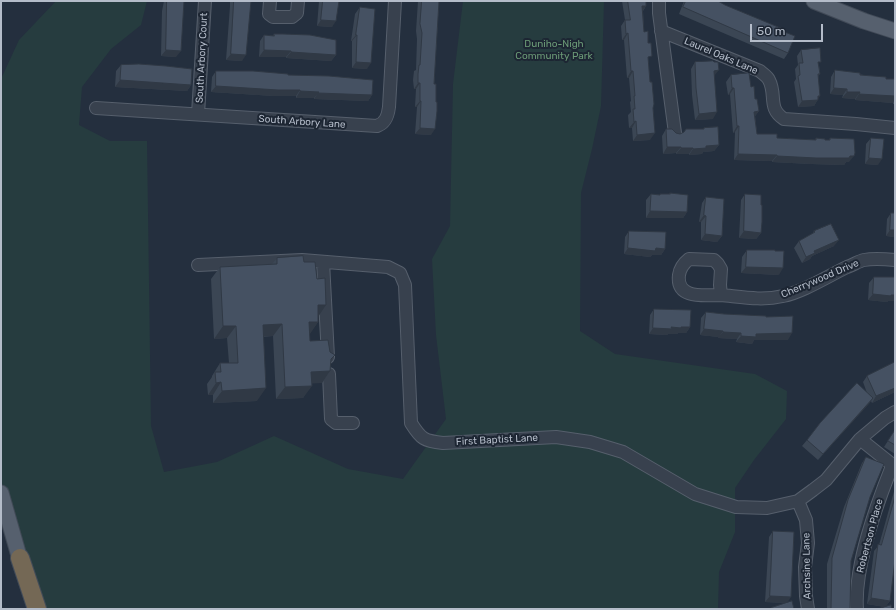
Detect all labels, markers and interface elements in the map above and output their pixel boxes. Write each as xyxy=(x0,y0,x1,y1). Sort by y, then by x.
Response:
street label: South Arbory Court xyxy=(194,12,210,104)
scale bar xyxy=(752,16,825,42)
text: 50 m xyxy=(757,24,785,38)
street label: Laurel Oaks Lane xyxy=(682,35,760,77)
park label: Duniho-Nigh Community Park xyxy=(515,38,593,62)
street label: South Arbory Lane xyxy=(258,113,346,131)
street label: Cherrywood Drive xyxy=(779,257,861,301)
street label: First Baptist Lane xyxy=(456,432,538,448)
street label: Robertson Place xyxy=(854,498,886,574)
street label: Archsine Lane xyxy=(800,533,814,599)

